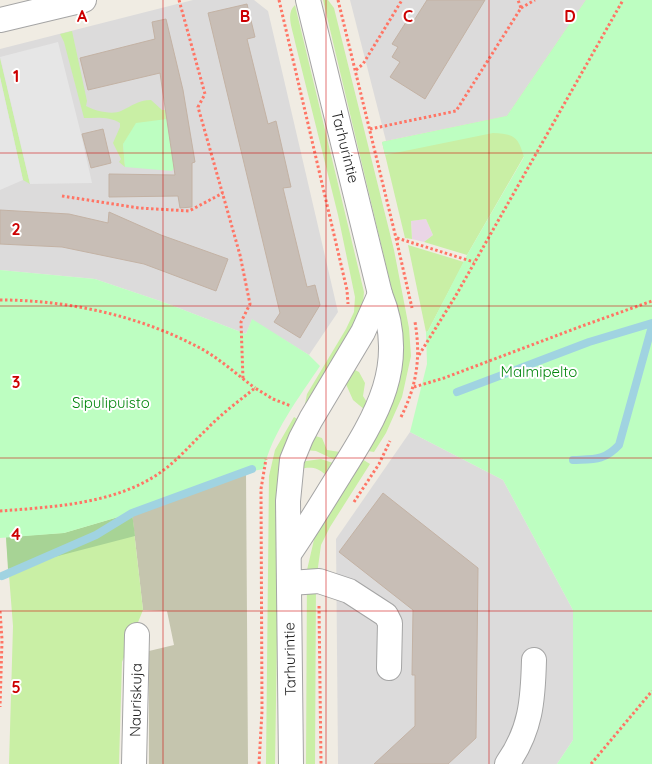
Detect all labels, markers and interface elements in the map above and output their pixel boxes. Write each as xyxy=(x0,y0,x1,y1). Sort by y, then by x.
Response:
text: A xyxy=(77,6,88,26)
text: B xyxy=(240,6,250,26)
text: C xyxy=(403,6,413,26)
text: D xyxy=(564,6,576,26)
text: 1 xyxy=(13,66,19,86)
street label: Tarhurintie xyxy=(327,109,364,185)
text: 2 xyxy=(11,219,21,239)
park label: Malmipelto xyxy=(501,362,577,381)
text: 3 xyxy=(12,372,20,392)
park label: Sipulipuisto xyxy=(72,393,150,412)
text: 4 xyxy=(11,524,21,544)
street label: Tarhurintie xyxy=(279,622,300,696)
street label: Nauriskuja xyxy=(125,663,146,737)
text: 5 xyxy=(11,677,21,697)

